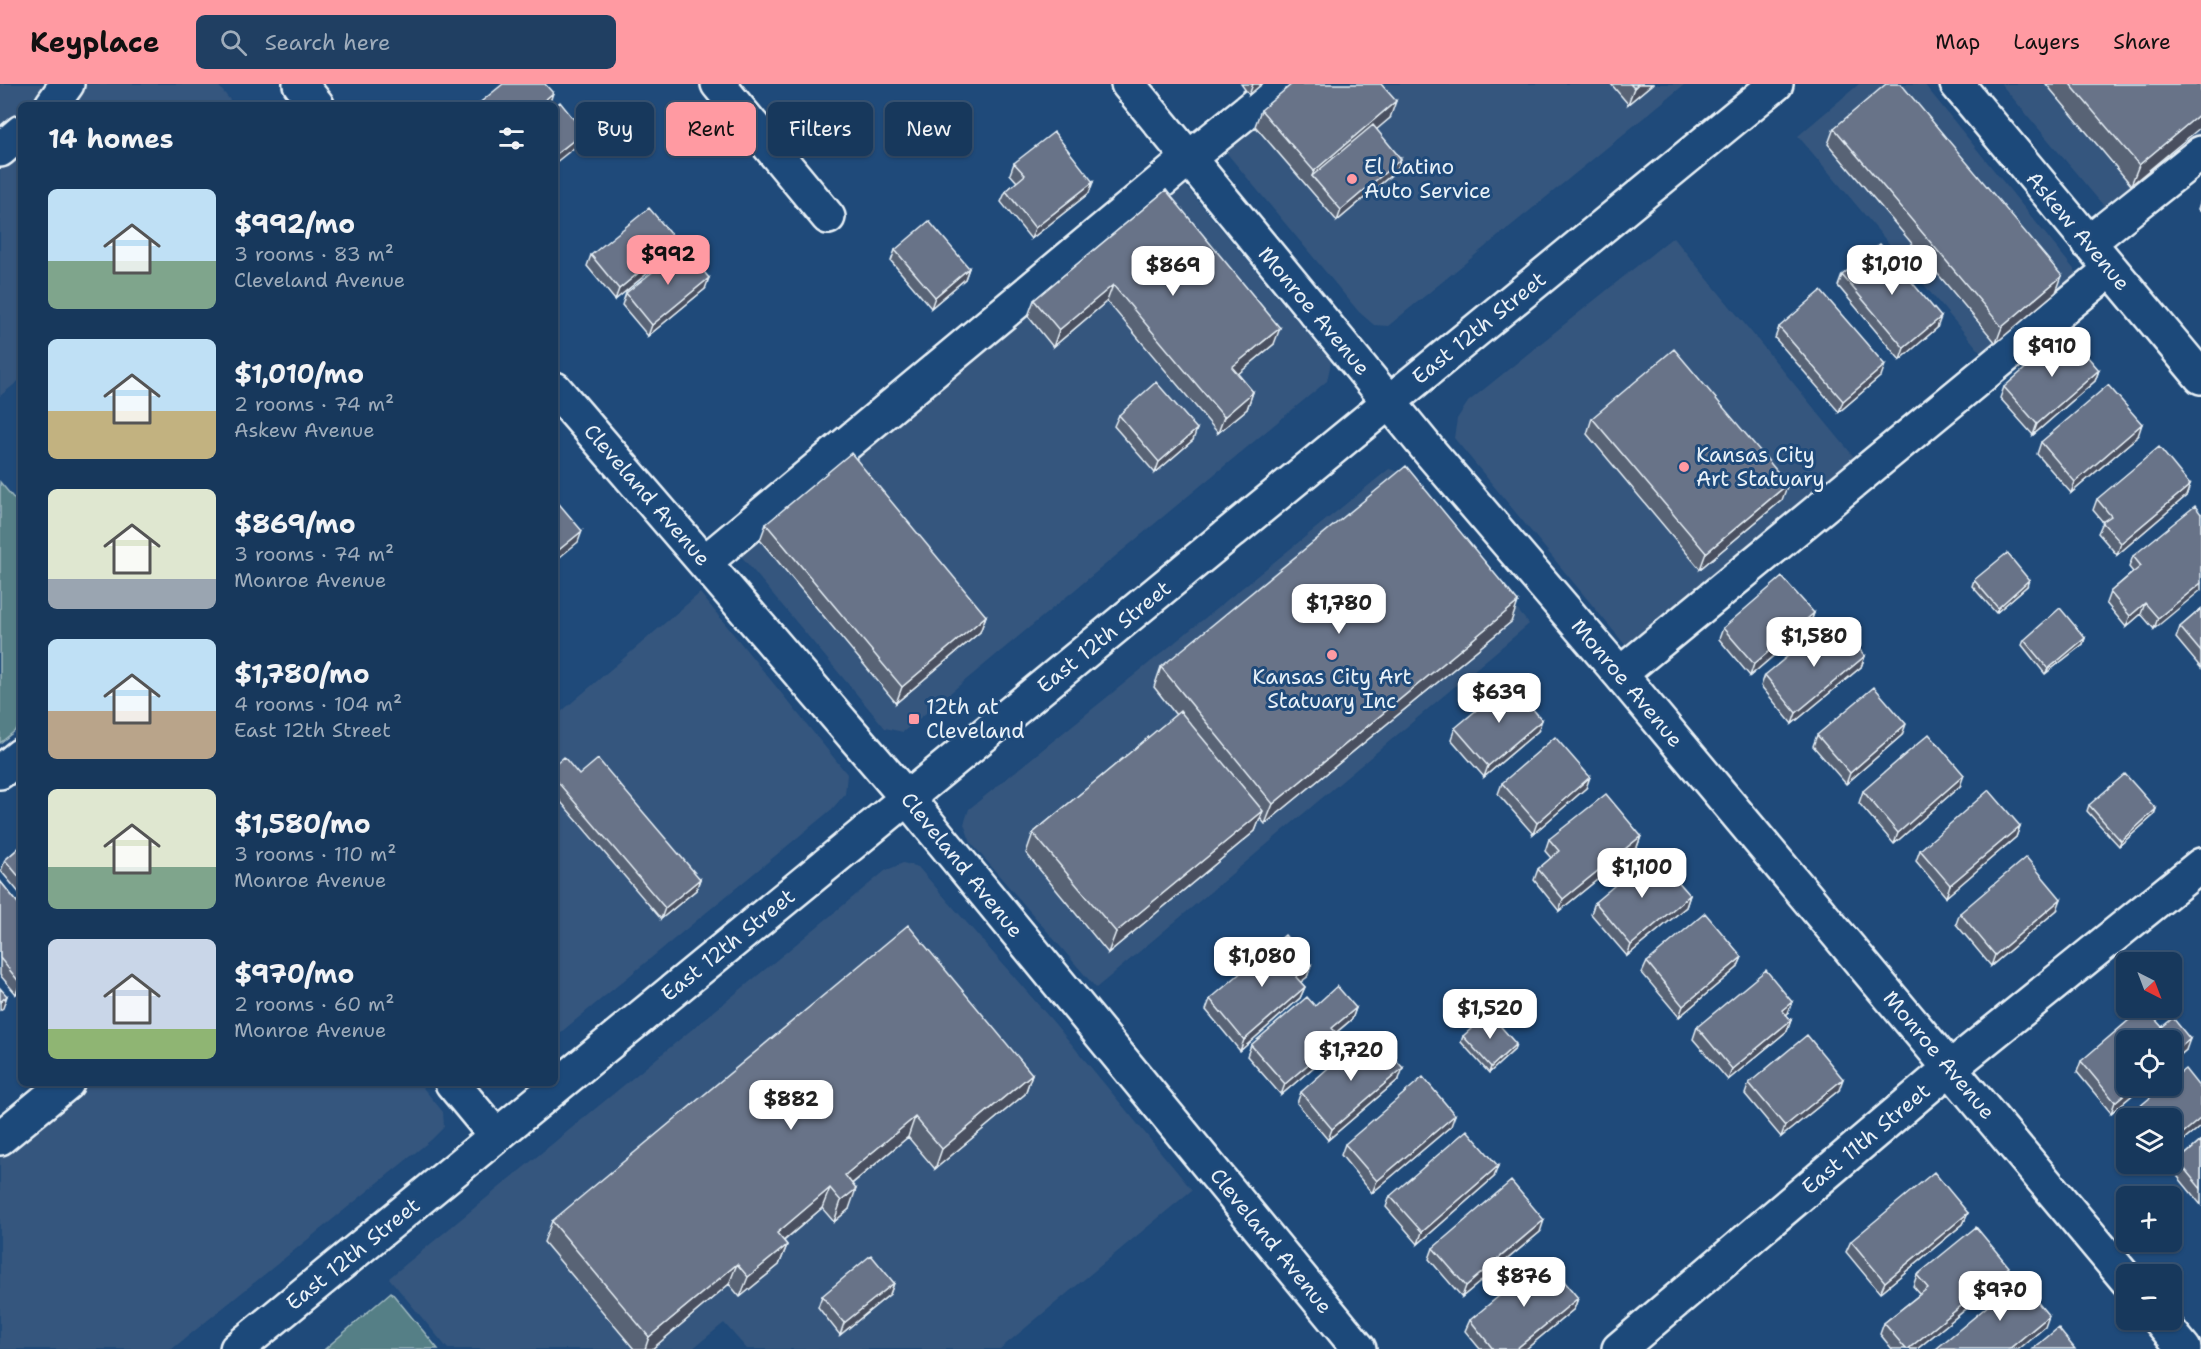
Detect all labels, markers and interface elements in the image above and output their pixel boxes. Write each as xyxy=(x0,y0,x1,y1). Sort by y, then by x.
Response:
search box xyxy=(196,15,616,69)
text: Keyplace xyxy=(30,23,160,61)
icon: search xyxy=(217,26,250,59)
text: Search here xyxy=(265,28,390,57)
text: Map xyxy=(1935,28,1980,56)
text: Layers xyxy=(2013,28,2080,56)
text: Share xyxy=(2113,28,2171,56)
chip: Buy xyxy=(576,102,654,156)
chip: Rent xyxy=(666,102,756,156)
chip: Filters xyxy=(768,102,873,156)
chip: New xyxy=(885,102,972,156)
text: 14 homes xyxy=(48,121,174,156)
icon: filters xyxy=(495,122,528,155)
place label: El Latino Auto Service xyxy=(1364,153,1491,205)
street label: Askew Avenue xyxy=(2020,165,2136,297)
marker: El Latino Auto Service xyxy=(1345,172,1359,186)
text: $992/mo xyxy=(234,206,355,241)
icon: home xyxy=(96,213,168,285)
pin: $992 xyxy=(632,235,704,286)
text: 3 rooms · 83 m² xyxy=(234,241,394,267)
text: $992 xyxy=(641,241,695,267)
street label: Monroe Avenue xyxy=(1252,241,1376,381)
pin: $1,010 xyxy=(1843,245,1941,296)
pin: $869 xyxy=(1137,246,1209,297)
text: $1,010 xyxy=(1861,251,1923,277)
text: $869 xyxy=(1146,252,1200,278)
street label: East 12th Street xyxy=(1406,265,1552,391)
text: Cleveland Avenue xyxy=(234,267,405,293)
pin: $910 xyxy=(2016,327,2088,378)
text: $910 xyxy=(2027,333,2077,359)
text: $1,010/mo xyxy=(234,356,364,391)
icon: home xyxy=(96,363,168,435)
text: 2 rooms · 74 m² xyxy=(234,391,394,417)
text: Askew Avenue xyxy=(234,417,374,443)
street label: Cleveland Avenue xyxy=(577,418,717,572)
place label: Kansas City Art Statuary xyxy=(1696,441,1824,493)
marker: Kansas City Art Statuary xyxy=(1677,460,1691,474)
text: $869/mo xyxy=(234,506,356,541)
icon: home xyxy=(96,513,168,585)
text: 3 rooms · 74 m² xyxy=(234,541,394,567)
text: Monroe Avenue xyxy=(234,567,386,593)
street label: East 12th Street xyxy=(1031,574,1177,700)
pin: $1,780 xyxy=(1290,584,1388,635)
text: $1,780 xyxy=(1306,590,1372,616)
street label: Monroe Avenue xyxy=(1565,613,1689,753)
pin: $1,580 xyxy=(1765,617,1863,668)
text: $1,580 xyxy=(1780,623,1848,649)
marker: Kansas City Art Statuary Inc xyxy=(1325,648,1339,662)
text: $1,780/mo xyxy=(234,656,370,691)
icon: home xyxy=(96,663,168,735)
place label: Kansas City Art Statuary Inc xyxy=(1252,663,1412,715)
pin: $639 xyxy=(1463,673,1535,724)
text: $639 xyxy=(1472,679,1526,705)
text: 4 rooms · 104 m² xyxy=(234,691,402,717)
place label: 12th at Cleveland xyxy=(926,693,1025,745)
marker: 12th at Cleveland xyxy=(907,712,921,726)
text: East 12th Street xyxy=(234,717,391,743)
street label: Cleveland Avenue xyxy=(895,786,1029,944)
text: $1,580/mo xyxy=(234,806,371,841)
icon: home xyxy=(96,813,168,885)
text: 3 rooms · 110 m² xyxy=(234,841,397,867)
pin: $1,100 xyxy=(1593,848,1691,899)
text: $1,100 xyxy=(1611,854,1673,880)
text: Monroe Avenue xyxy=(234,867,386,893)
street label: East 12th Street xyxy=(655,882,801,1008)
pin: $1,080 xyxy=(1213,937,1311,988)
text: $1,080 xyxy=(1228,943,1296,969)
north arrow xyxy=(2116,952,2182,1018)
map controls xyxy=(2116,952,2182,1330)
text: $970/mo xyxy=(234,956,354,991)
icon: home xyxy=(96,963,168,1035)
street label: Monroe Avenue xyxy=(1877,985,2001,1125)
pin: $1,520 xyxy=(1441,989,1539,1040)
text: 2 rooms · 60 m² xyxy=(234,991,394,1017)
text: $1,520 xyxy=(1457,995,1523,1021)
text: Monroe Avenue xyxy=(234,1017,386,1043)
button: locate xyxy=(2116,1030,2182,1096)
pin: $1,720 xyxy=(1302,1031,1400,1082)
text: $1,720 xyxy=(1318,1037,1384,1063)
street label: East 11th Street xyxy=(1796,1077,1936,1201)
pin: $882 xyxy=(755,1080,827,1131)
text: $882 xyxy=(763,1086,819,1112)
button: layers xyxy=(2116,1108,2182,1174)
street label: Cleveland Avenue xyxy=(1204,1162,1338,1320)
button: + xyxy=(2116,1186,2182,1252)
street label: East 12th Street xyxy=(280,1191,426,1317)
pin: $876 xyxy=(1488,1257,1560,1308)
text: $876 xyxy=(1496,1263,1552,1289)
button: − xyxy=(2116,1264,2182,1330)
pin: $970 xyxy=(1964,1271,2036,1322)
text: $970 xyxy=(1973,1277,2027,1303)

